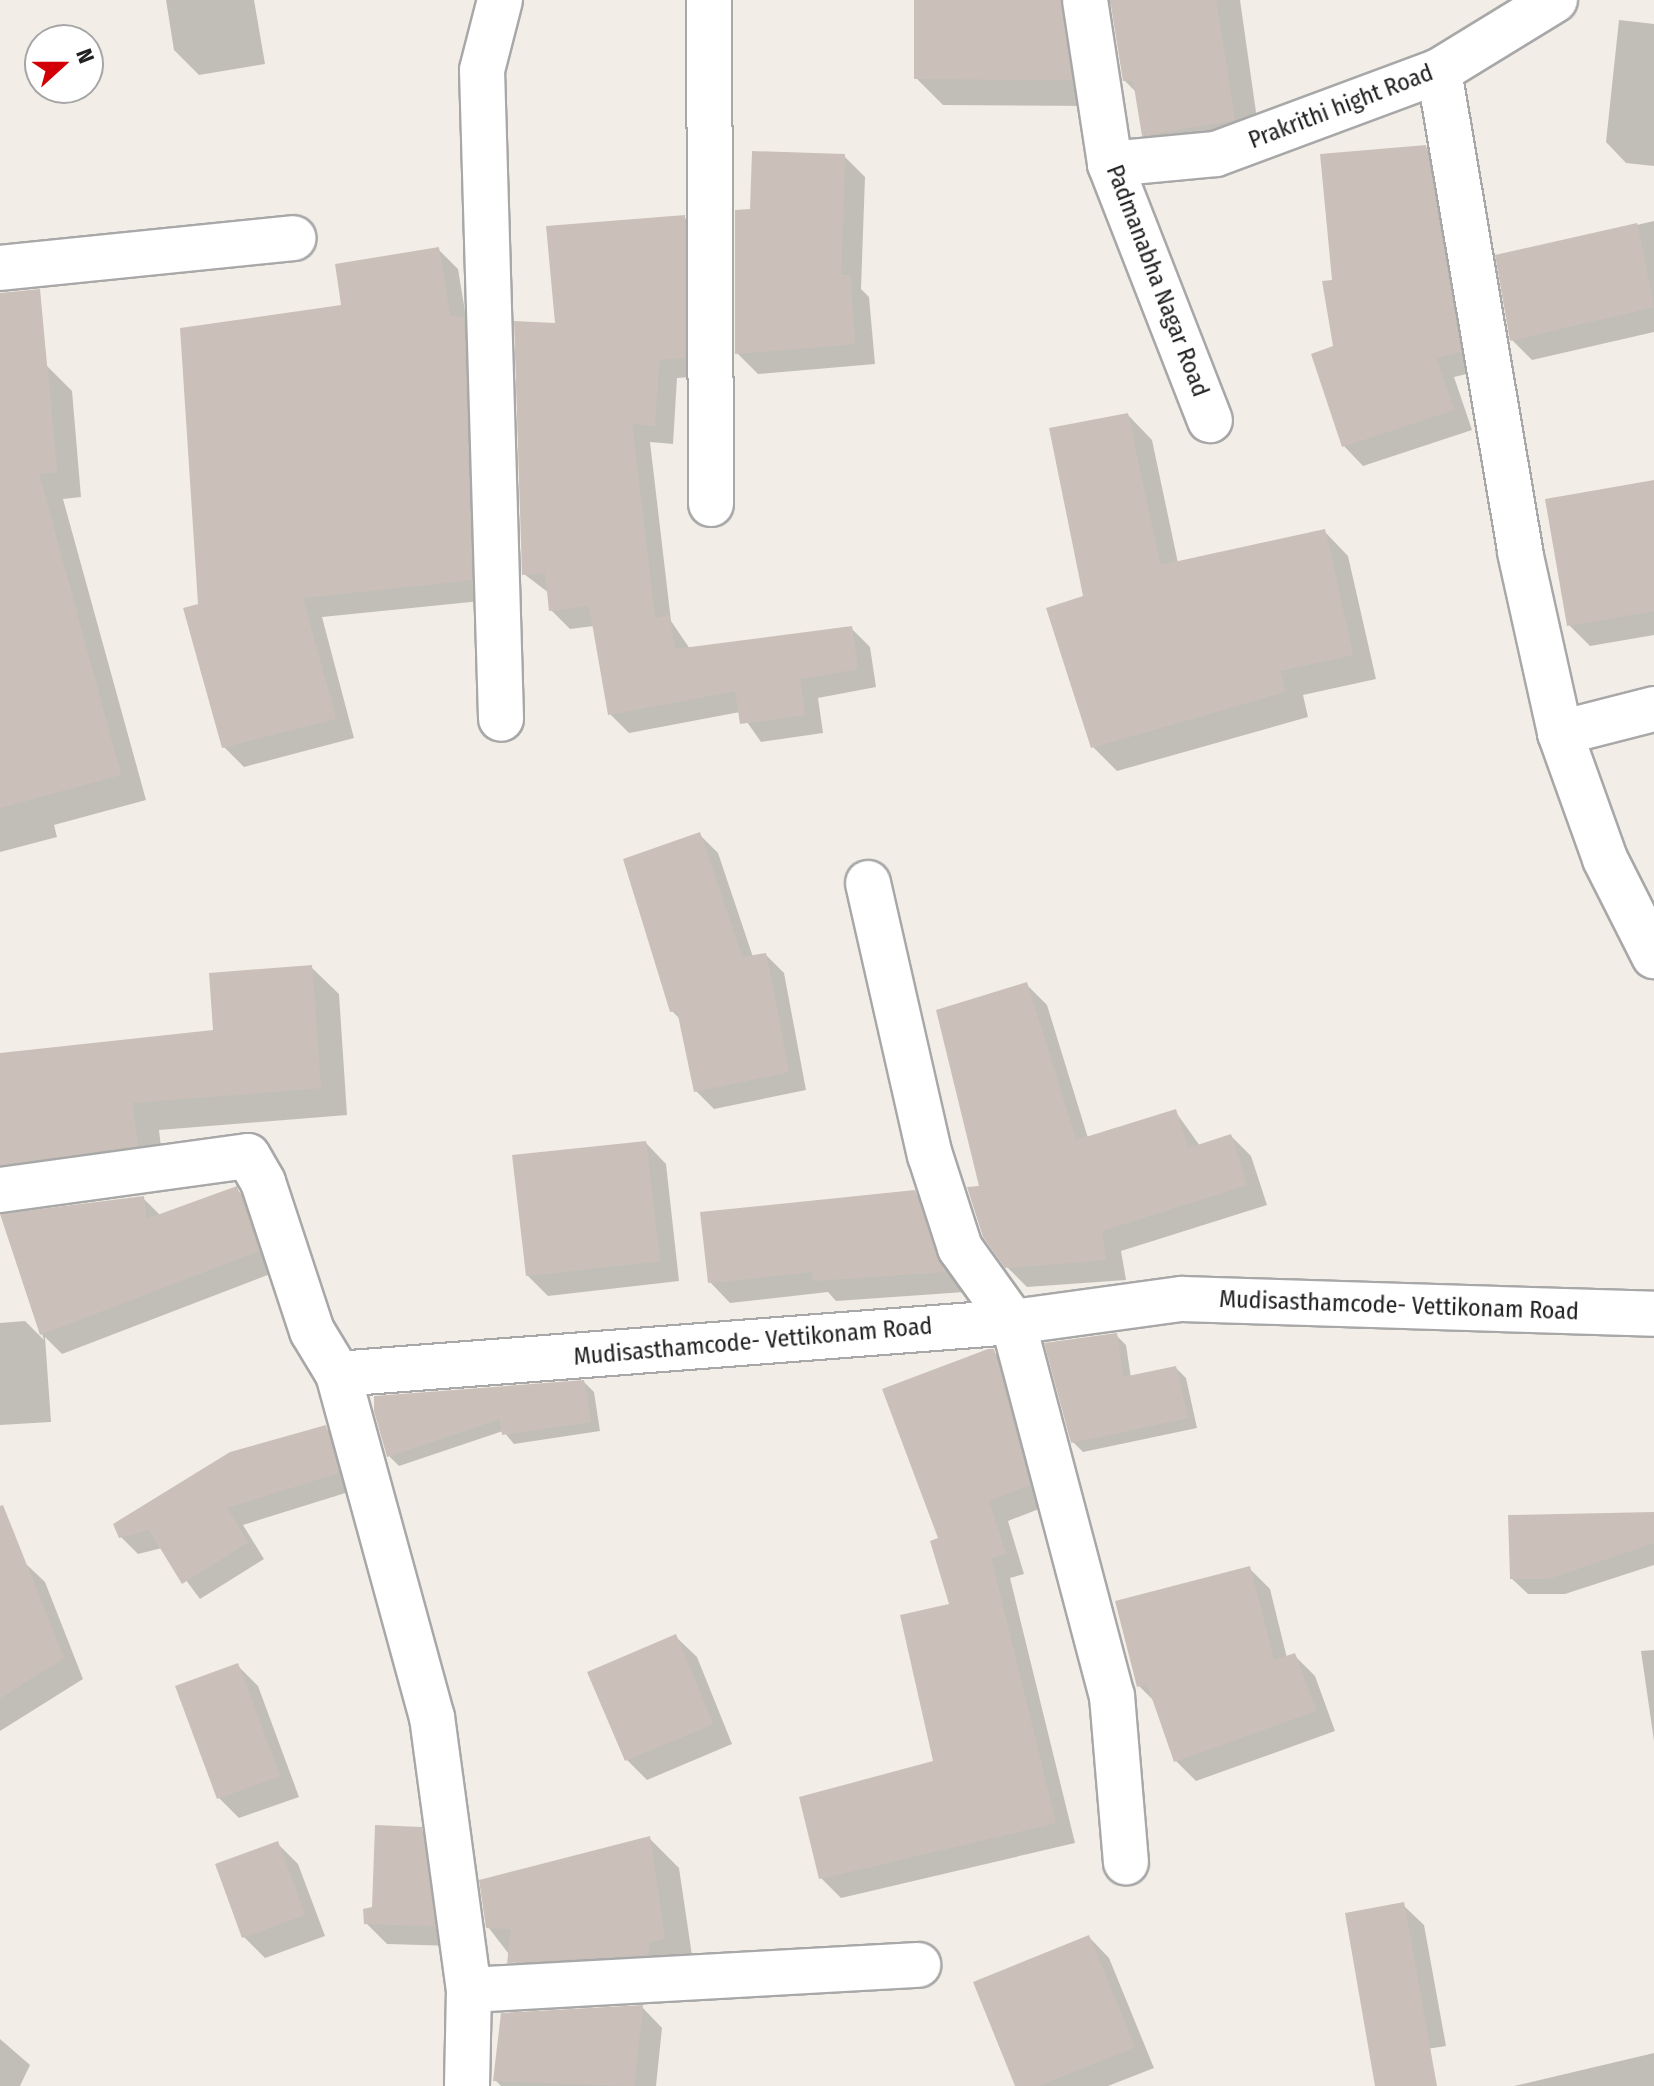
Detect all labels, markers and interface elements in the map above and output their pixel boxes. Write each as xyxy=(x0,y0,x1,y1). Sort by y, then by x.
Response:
north arrow xyxy=(24,24,104,104)
text: N xyxy=(70,45,100,67)
street label: Prakrithi hight Road xyxy=(1245,59,1437,155)
street label: Padmanabha Nagar Road xyxy=(1100,161,1214,401)
street label: Mudisasthamcode- Vettikonam Road xyxy=(1219,1285,1579,1327)
street label: Mudisasthamcode- Vettikonam Road xyxy=(572,1312,934,1372)

